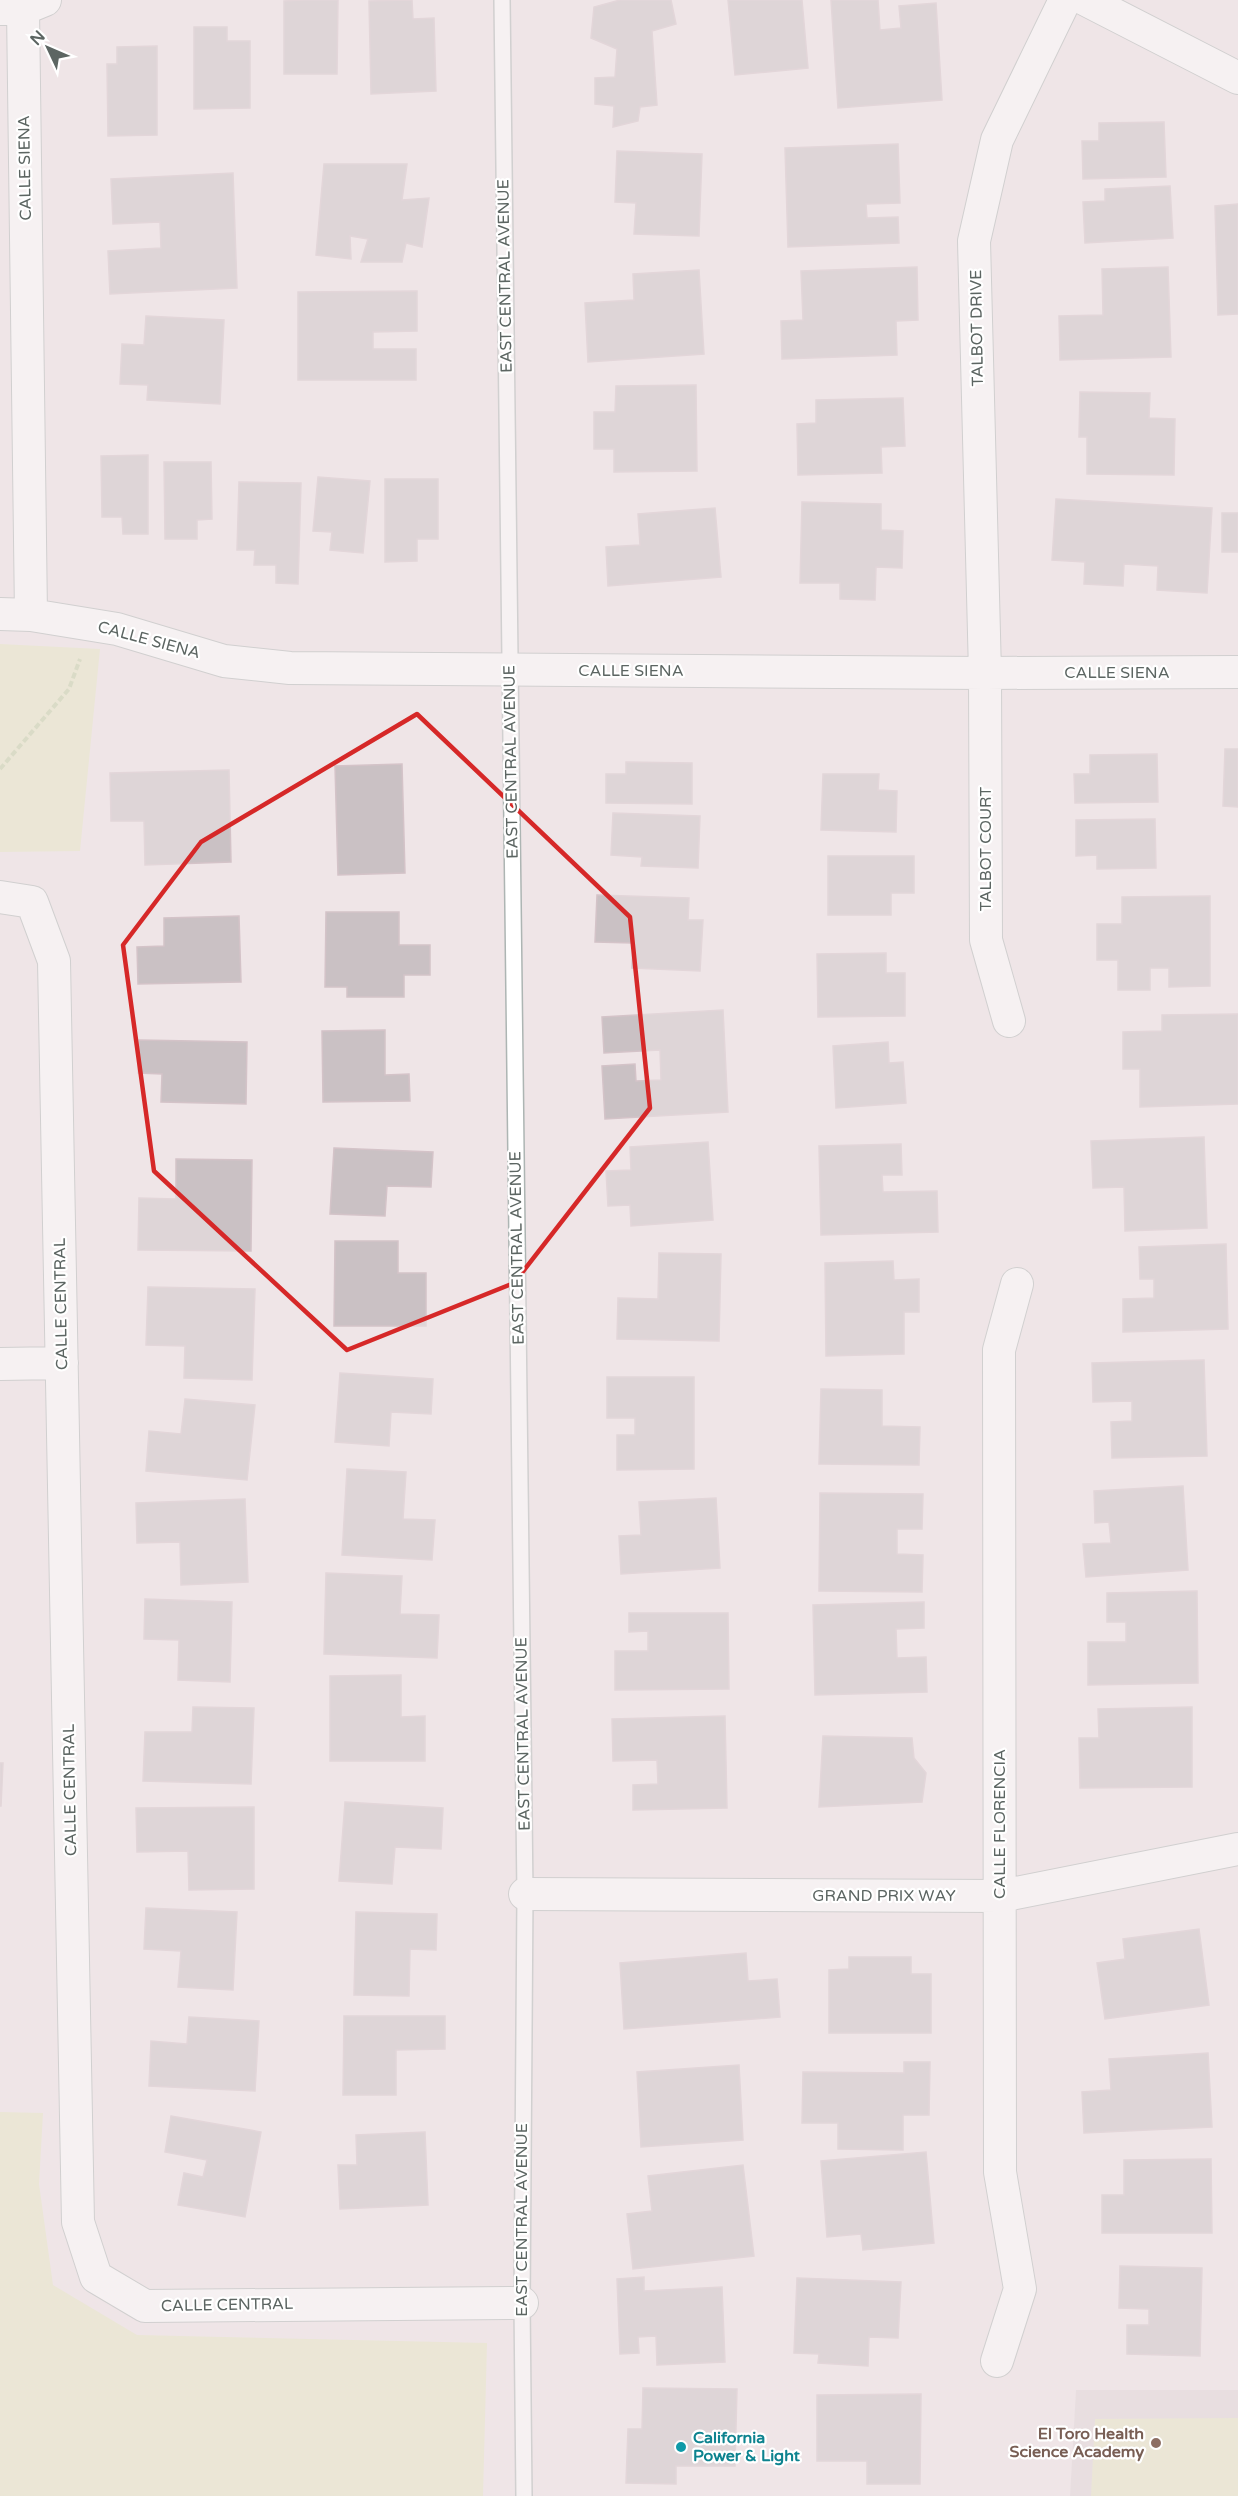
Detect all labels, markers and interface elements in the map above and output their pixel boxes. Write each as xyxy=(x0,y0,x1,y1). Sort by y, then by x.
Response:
north arrow xyxy=(18,18,78,78)
text: N xyxy=(26,27,50,50)
street label: CALLE SIENA xyxy=(14,115,36,221)
street label: EAST CENTRAL AVENUE xyxy=(493,179,517,373)
street label: TALBOT DRIVE xyxy=(966,269,988,387)
street label: CALLE SIENA xyxy=(96,617,202,663)
street label: CALLE SIENA xyxy=(578,661,684,681)
street label: CALLE SIENA xyxy=(1064,663,1170,683)
street label: EAST CENTRAL AVENUE xyxy=(499,665,523,859)
street label: TALBOT COURT xyxy=(976,786,996,911)
street label: EAST CENTRAL AVENUE xyxy=(505,1151,529,1345)
street label: CALLE CENTRAL xyxy=(50,1238,72,1370)
street label: EAST CENTRAL AVENUE xyxy=(511,1637,535,1831)
street label: CALLE CENTRAL xyxy=(59,1724,81,1856)
street label: CALLE FLORENCIA xyxy=(990,1749,1010,1899)
street label: GRAND PRIX WAY xyxy=(812,1886,956,1906)
street label: EAST CENTRAL AVENUE xyxy=(512,2123,532,2317)
street label: CALLE CENTRAL xyxy=(161,2294,293,2316)
place label: El Toro Health Science Academy xyxy=(1010,2424,1144,2462)
place label: California Power & Light xyxy=(693,2428,801,2466)
marker: El Toro Health Science Academy xyxy=(1149,2436,1163,2450)
marker: California Power & Light xyxy=(674,2440,688,2454)

